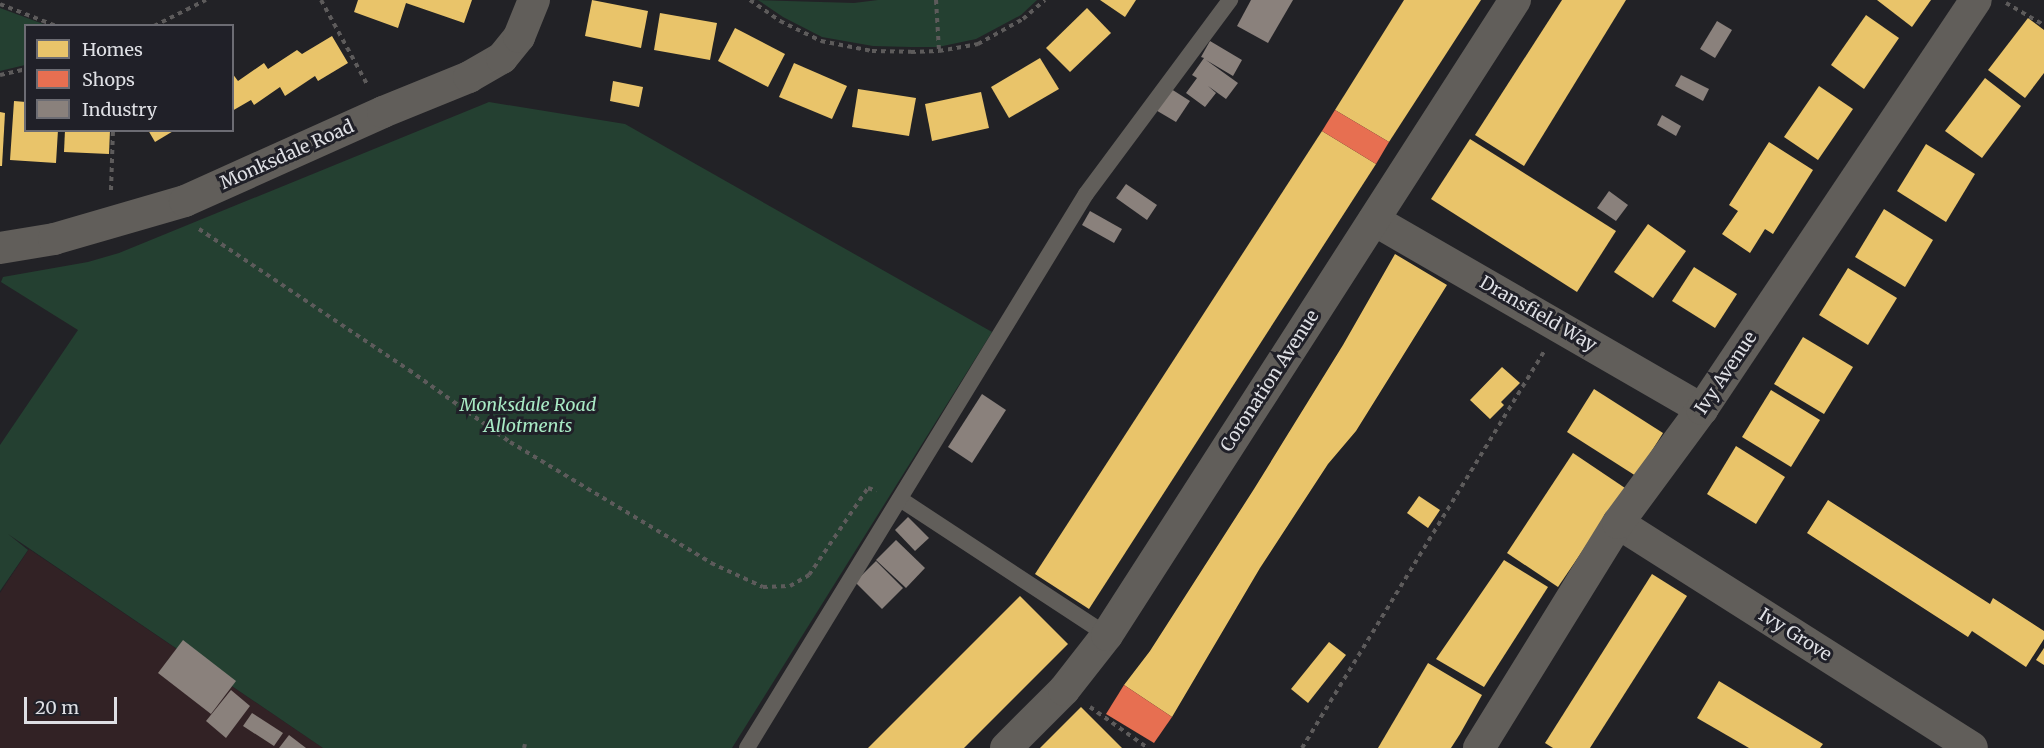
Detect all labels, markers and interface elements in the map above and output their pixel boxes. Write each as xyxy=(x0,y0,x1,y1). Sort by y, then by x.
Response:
legend xyxy=(24,24,234,132)
text: Homes xyxy=(82,38,143,61)
text: Shops xyxy=(82,68,135,91)
text: Industry xyxy=(82,98,157,121)
street label: Monksdale Road xyxy=(217,116,357,194)
street label: Dransfield Way xyxy=(1476,272,1600,356)
street label: Coronation Avenue xyxy=(1216,306,1324,456)
street label: Ivy Avenue xyxy=(1691,328,1761,418)
park label: Monksdale Road Allotments xyxy=(460,395,596,438)
street label: Ivy Grove xyxy=(1755,604,1835,666)
scale bar xyxy=(27,685,120,723)
text: 20 m xyxy=(35,696,79,719)

